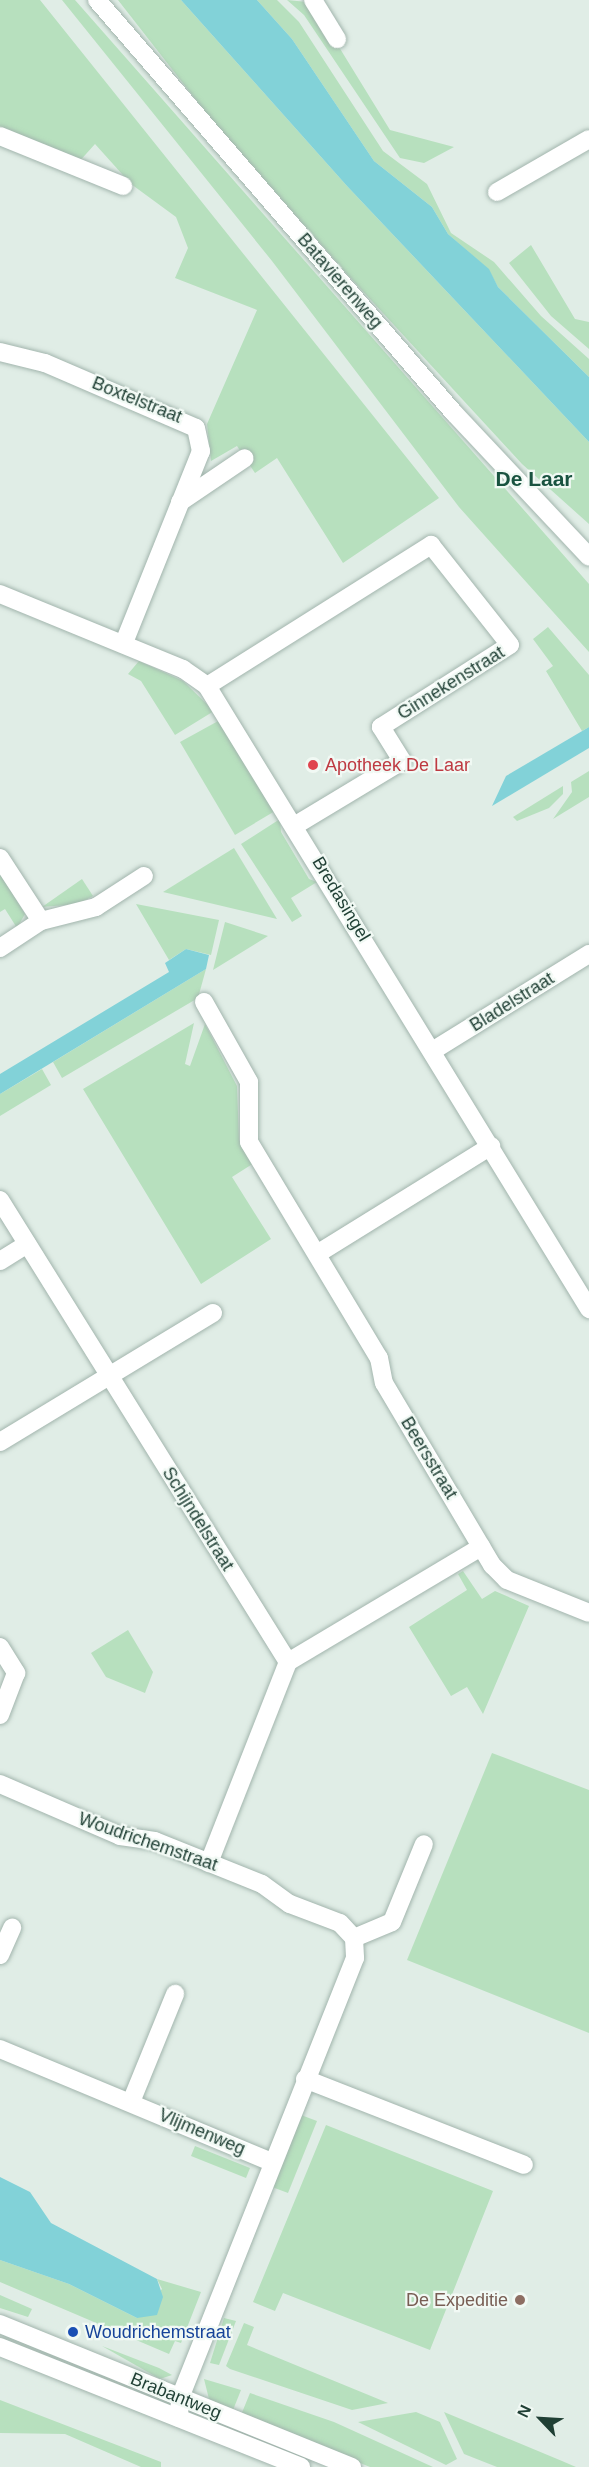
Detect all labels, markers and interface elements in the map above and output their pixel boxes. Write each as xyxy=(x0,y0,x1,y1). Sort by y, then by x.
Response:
street label: Batavierenweg xyxy=(293,229,387,333)
street label: Boxtelstraat xyxy=(89,372,185,428)
district label: De Laar xyxy=(495,466,573,492)
street label: Ginnekenstraat xyxy=(394,641,508,725)
place label: Apotheek De Laar xyxy=(325,754,470,776)
marker: Apotheek De Laar xyxy=(306,758,320,772)
street label: Bredasingel xyxy=(307,853,375,945)
street label: Bladelstraat xyxy=(466,968,558,1036)
street label: Beersstraat xyxy=(396,1413,462,1503)
street label: Schijndelstraat xyxy=(158,1463,238,1575)
street label: Woudrichemstraat xyxy=(76,1808,220,1876)
street label: Vlijmenweg xyxy=(155,2104,249,2160)
place label: De Expeditie xyxy=(406,2289,508,2311)
marker: De Expeditie xyxy=(513,2293,527,2307)
place label: Woudrichemstraat xyxy=(85,2321,231,2343)
marker: Woudrichemstraat xyxy=(66,2325,80,2339)
street label: Brabantweg xyxy=(127,2368,225,2424)
north arrow xyxy=(511,2389,571,2449)
text: N xyxy=(514,2402,534,2420)

